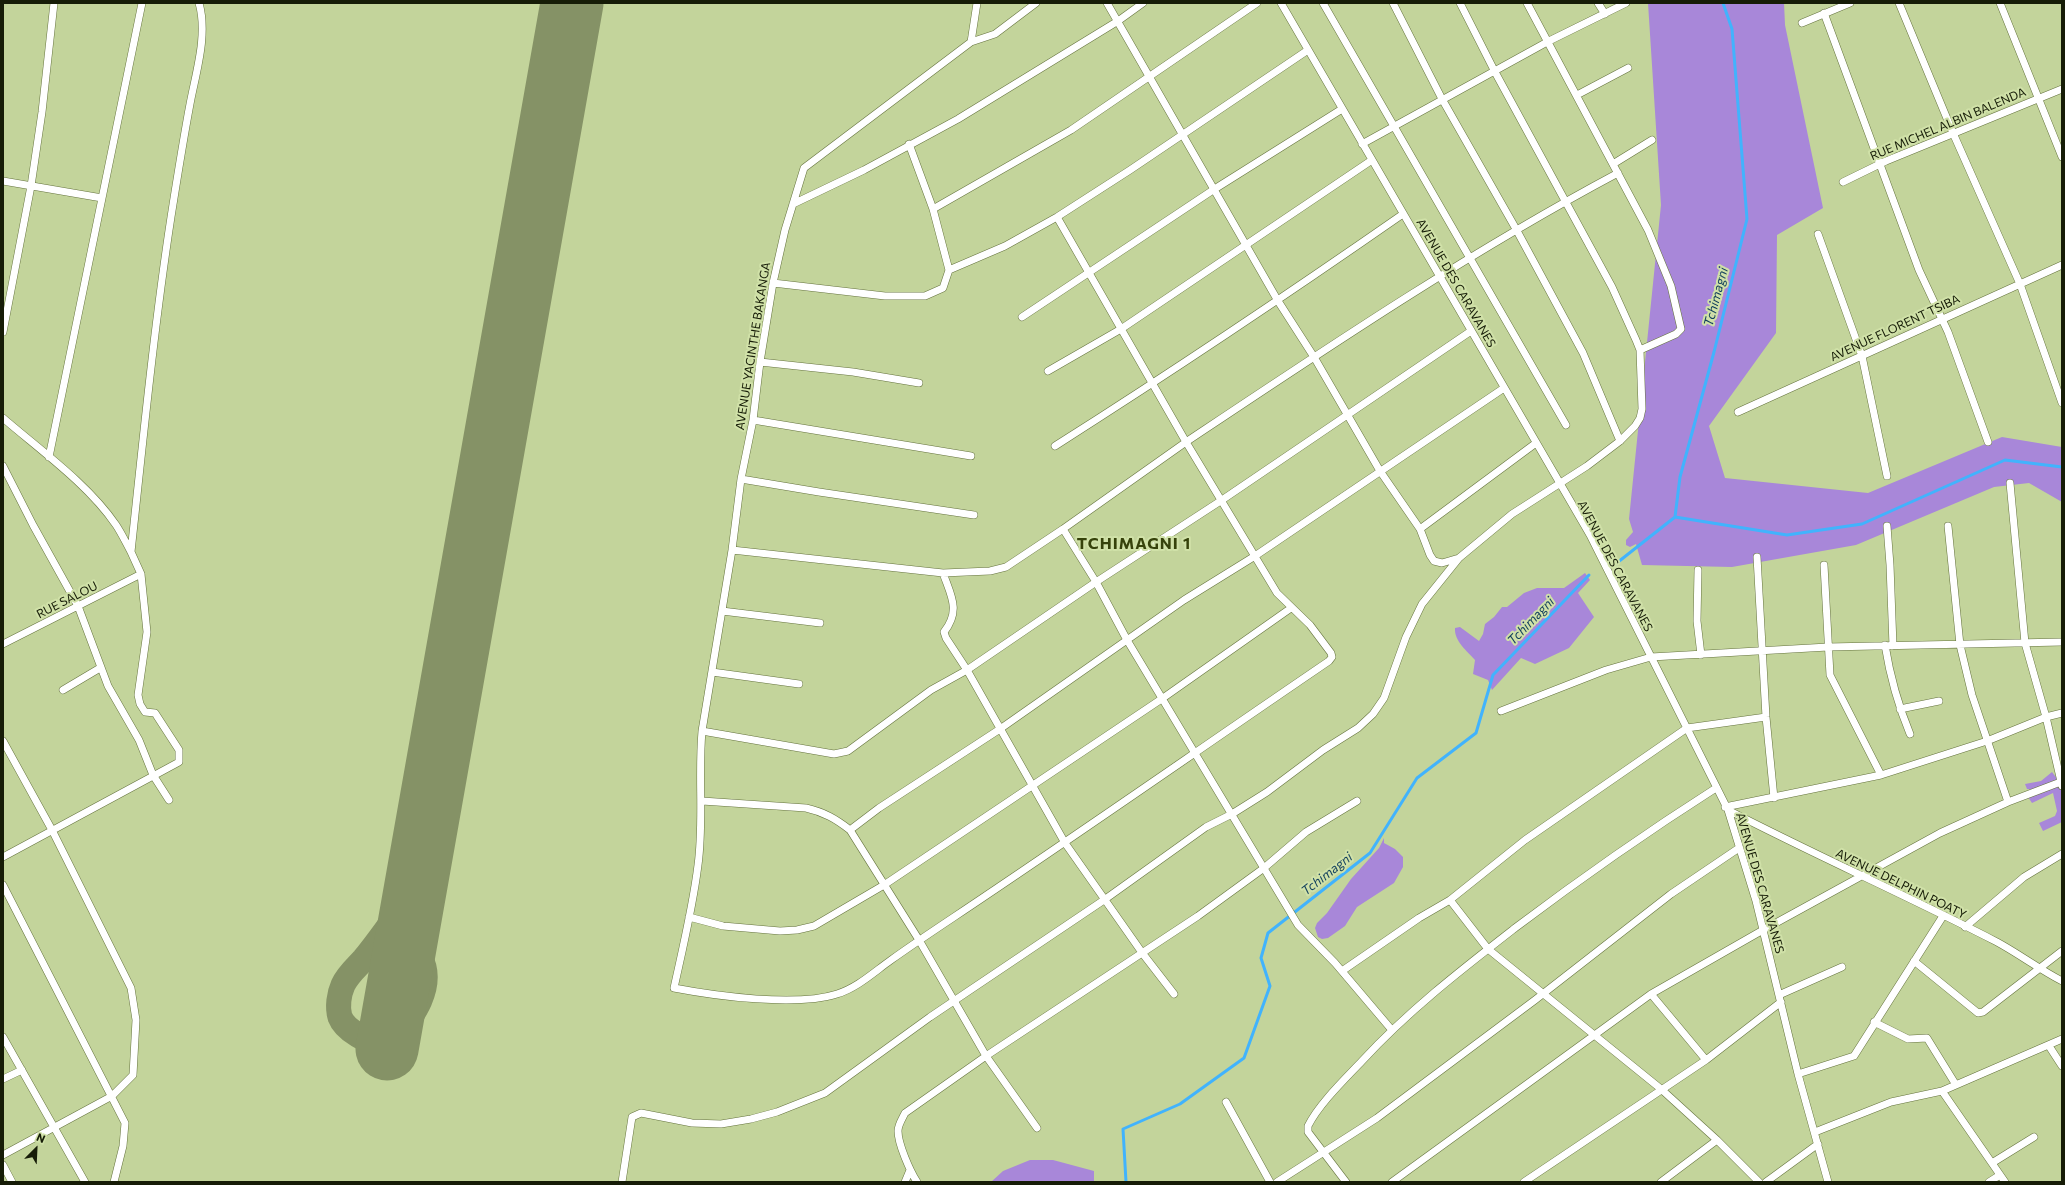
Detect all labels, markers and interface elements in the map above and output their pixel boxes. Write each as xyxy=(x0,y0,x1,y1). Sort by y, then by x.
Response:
street label: RUE MICHEL ALBIN BALENDA xyxy=(1868,85,2028,163)
street label: AVENUE DES CARAVANES xyxy=(1413,216,1499,350)
street label: AVENUE YACINTHE BAKANGA xyxy=(733,261,773,431)
water label: Tchimagni xyxy=(1701,266,1731,328)
street label: AVENUE FLORENT TSIBA xyxy=(1828,292,1962,364)
street label: AVENUE DES CARAVANES xyxy=(1574,498,1656,634)
district label: TCHIMAGNI 1 xyxy=(1077,534,1191,554)
street label: RUE SALOU xyxy=(34,578,100,622)
water label: Tchimagni xyxy=(1504,594,1558,648)
street label: AVENUE DES CARAVANES xyxy=(1733,811,1787,955)
street label: AVENUE DELPHIN POATY xyxy=(1833,846,1969,922)
water label: Tchimagni xyxy=(1298,849,1356,899)
north arrow xyxy=(16,1129,56,1169)
text: N xyxy=(35,1130,47,1145)

